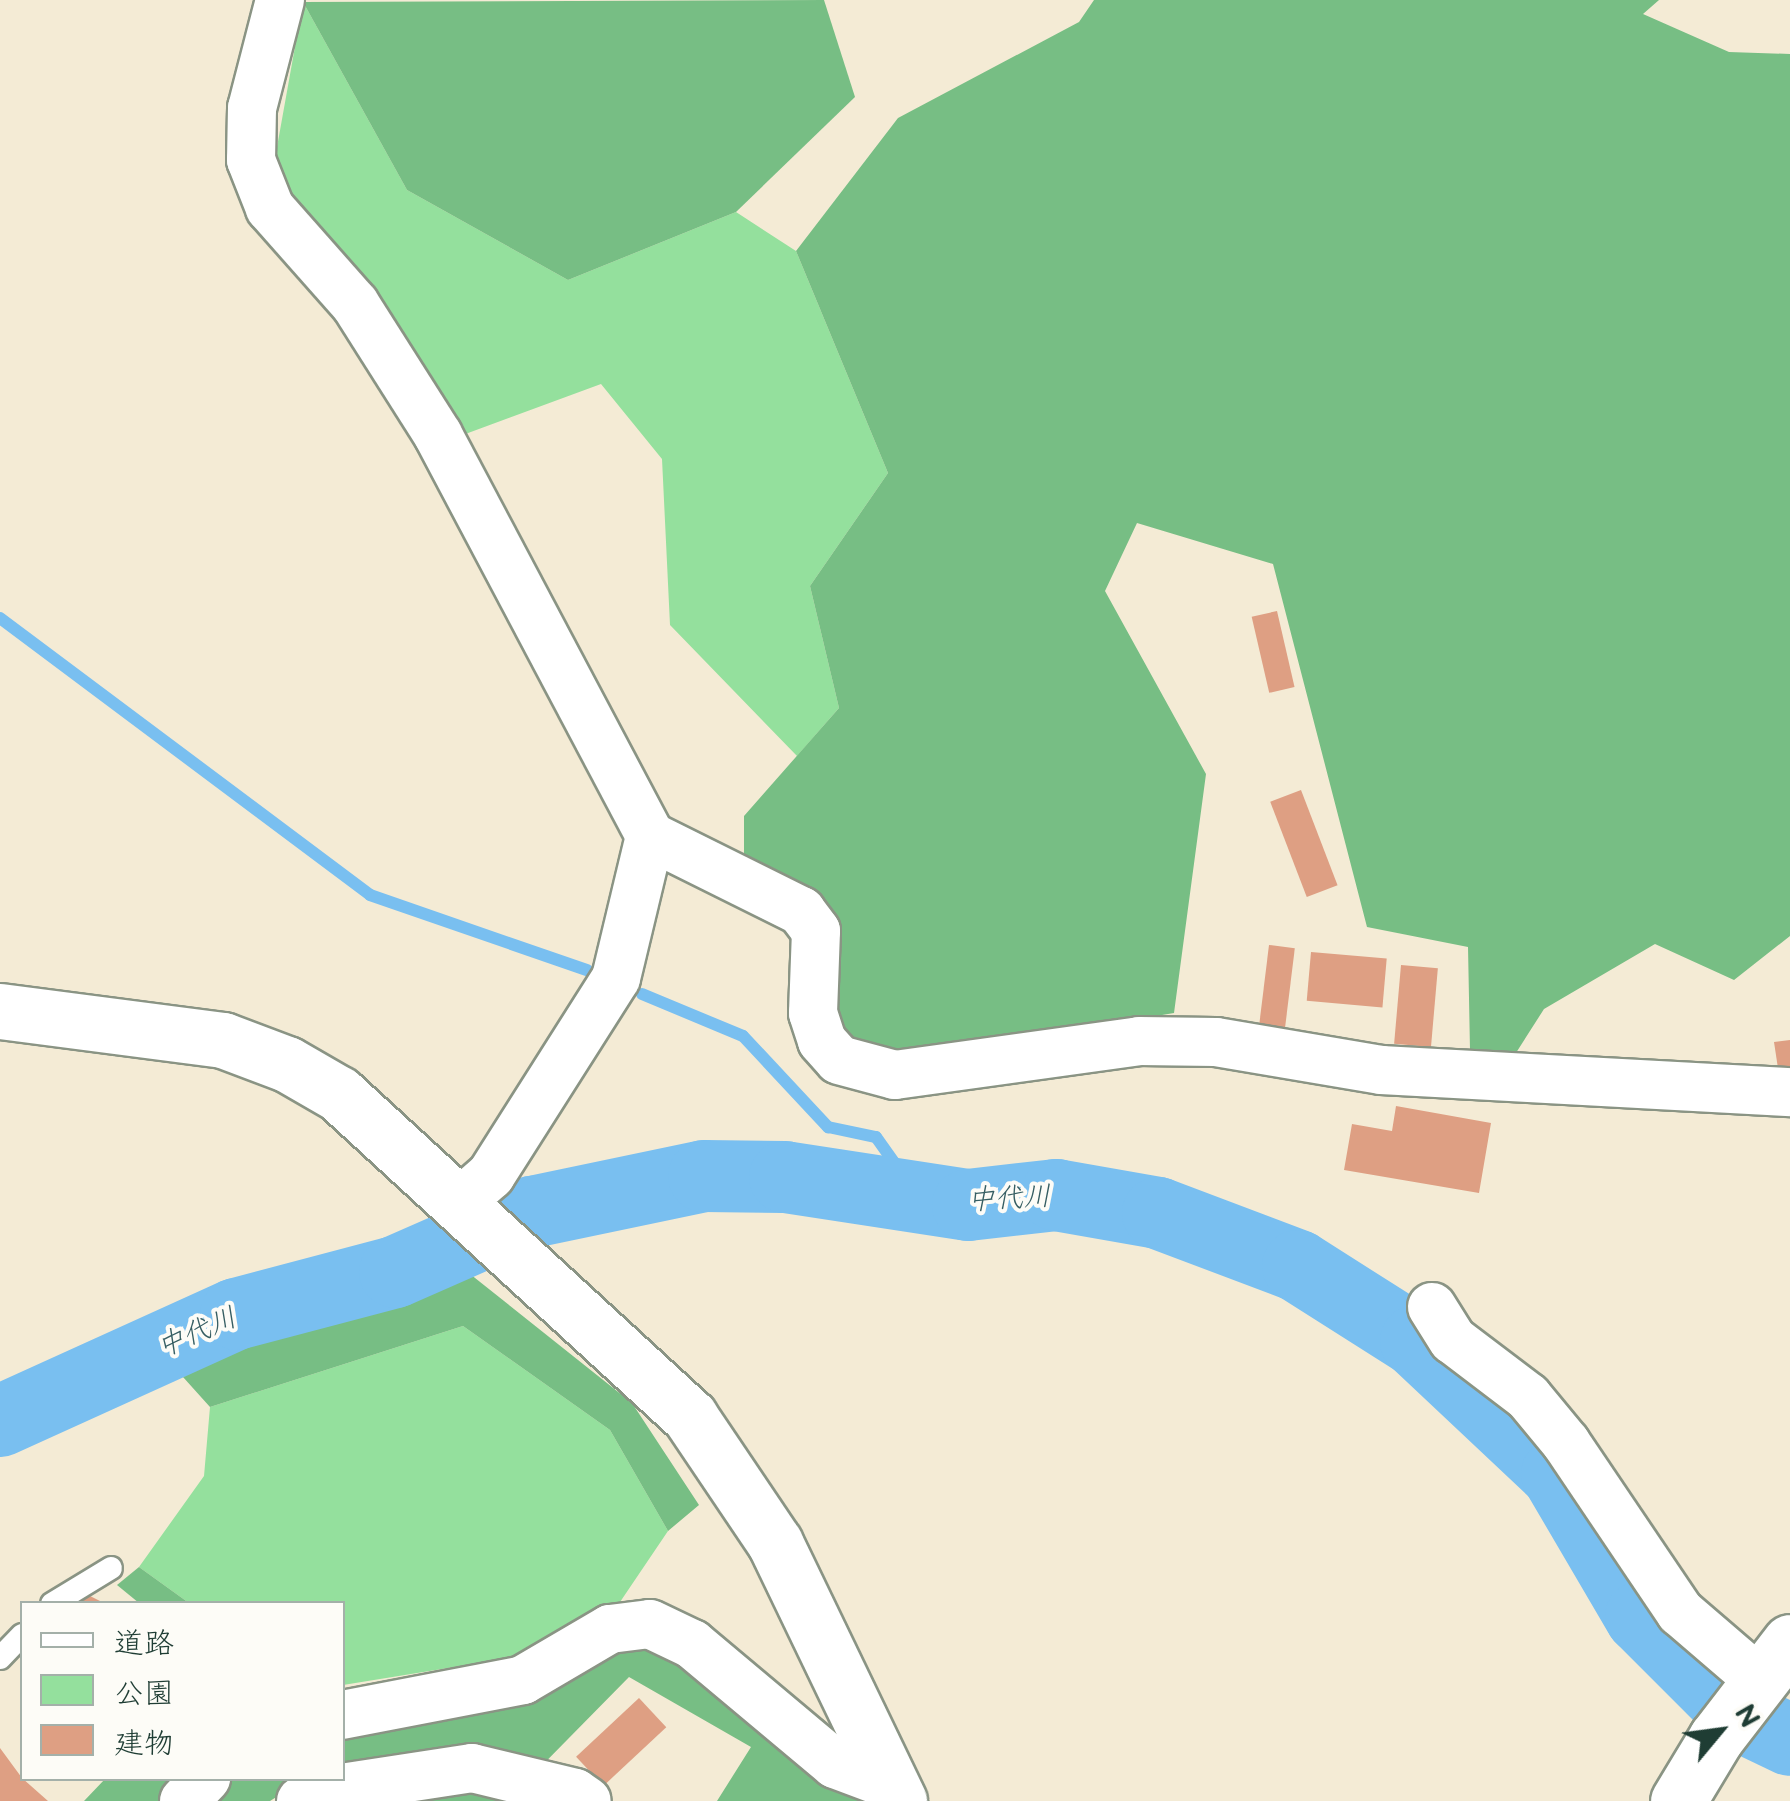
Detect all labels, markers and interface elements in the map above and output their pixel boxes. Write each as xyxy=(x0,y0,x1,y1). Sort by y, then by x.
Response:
water label: 中代川 xyxy=(966,1180,1052,1218)
water label: 中代川 xyxy=(152,1301,242,1365)
legend xyxy=(20,1601,345,1781)
text: 道路 xyxy=(114,1626,174,1662)
text: 公園 xyxy=(114,1676,174,1712)
north arrow xyxy=(1670,1681,1770,1781)
text: N xyxy=(1727,1699,1766,1733)
text: 建物 xyxy=(114,1726,174,1762)

